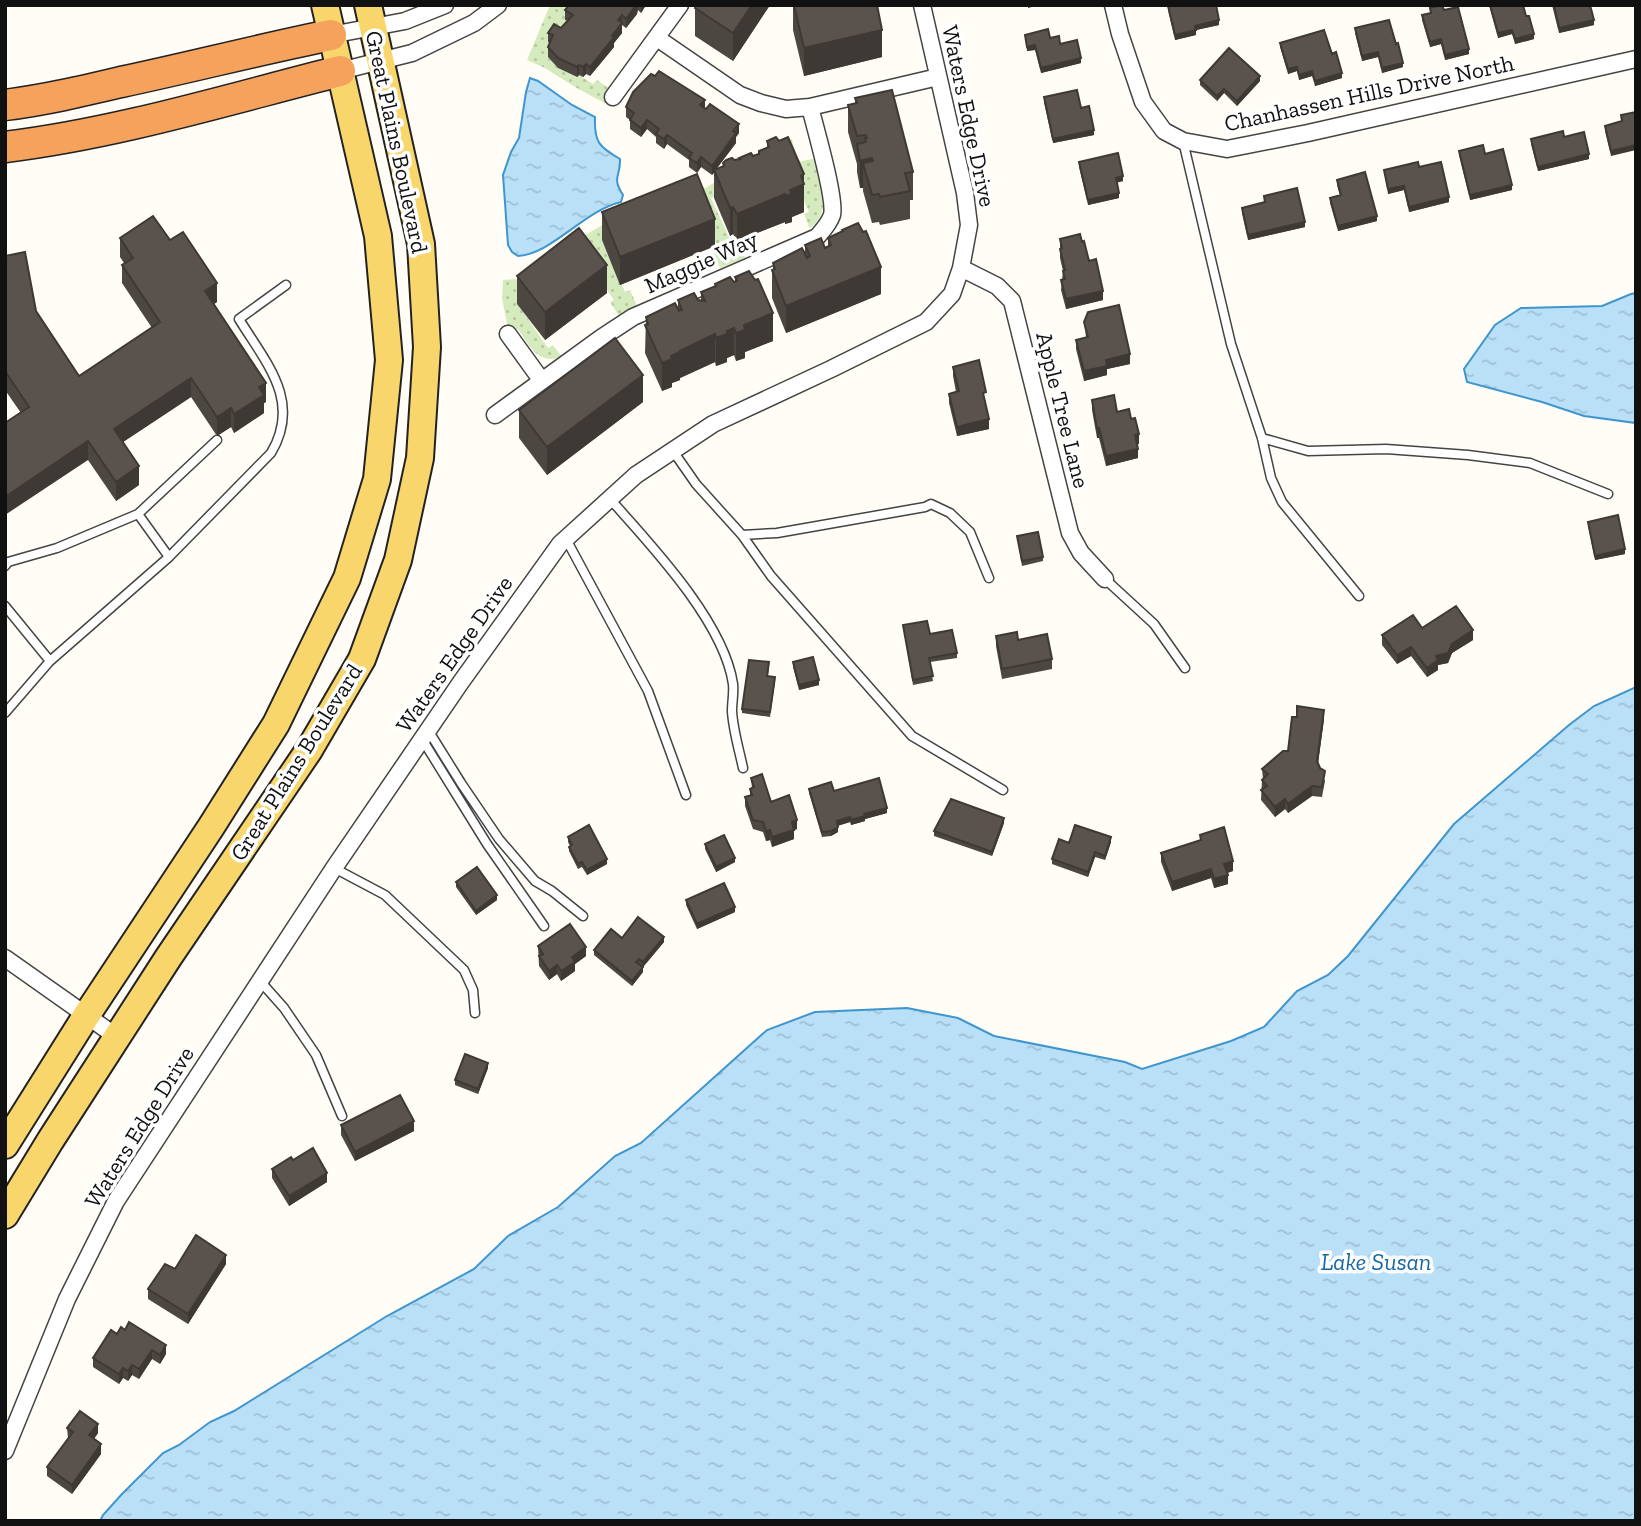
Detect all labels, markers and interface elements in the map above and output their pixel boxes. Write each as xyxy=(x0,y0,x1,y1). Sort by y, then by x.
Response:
street label: Waters Edge Drive xyxy=(936,23,1002,209)
street label: Great Plains Boulevard xyxy=(360,28,434,256)
street label: Chanhassen Hills Drive North xyxy=(1222,49,1517,137)
street label: Maggie Way xyxy=(640,225,762,299)
street label: Apple Tree Lane xyxy=(1030,329,1096,491)
street label: Waters Edge Drive xyxy=(390,570,518,738)
street label: Great Plains Boulevard xyxy=(224,658,368,866)
street label: Waters Edge Drive xyxy=(78,1041,200,1213)
water label: Lake Susan xyxy=(1321,1247,1431,1276)

